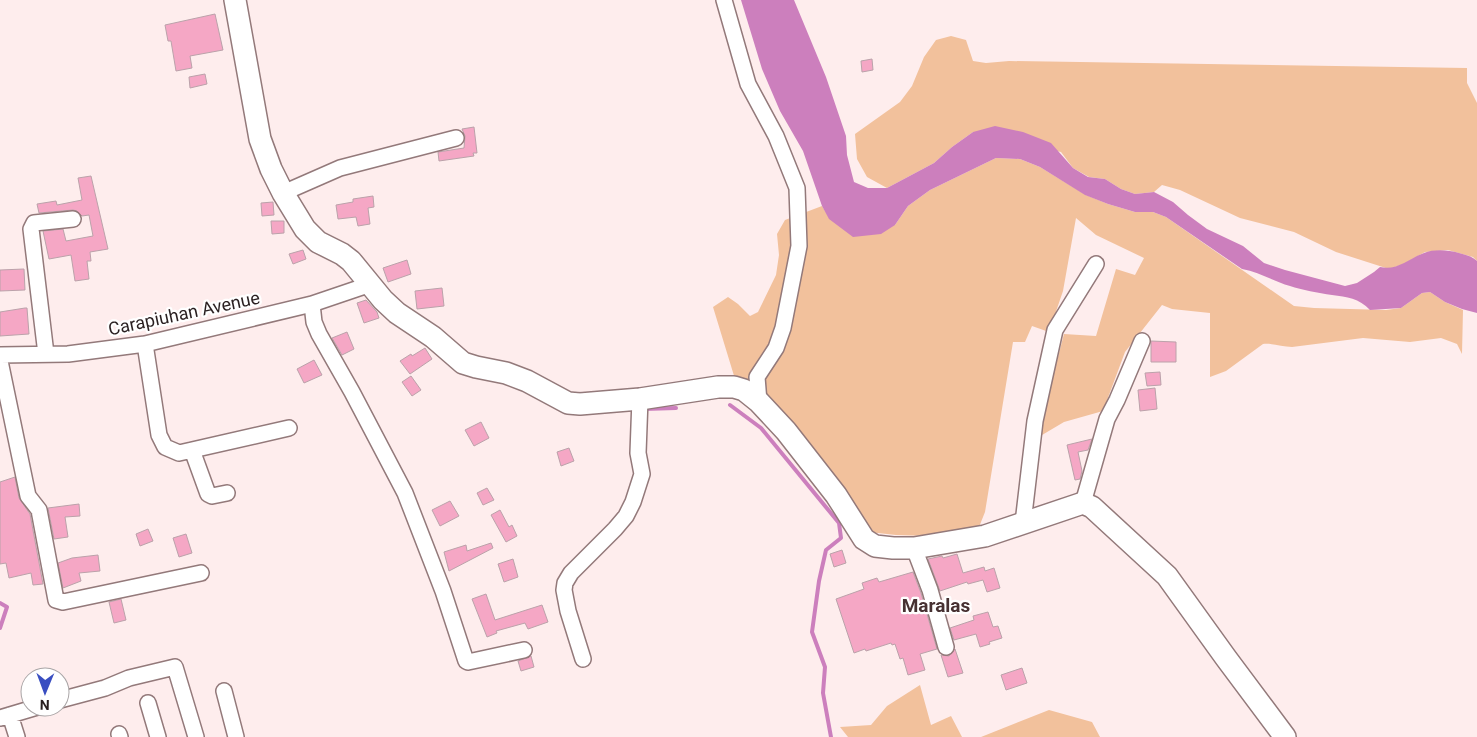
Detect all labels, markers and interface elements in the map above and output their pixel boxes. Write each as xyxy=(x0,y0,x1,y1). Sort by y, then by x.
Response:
street label: Carapiuhan Avenue xyxy=(106,287,262,339)
district label: Maralas xyxy=(902,594,971,617)
north arrow xyxy=(20,667,70,717)
text: N xyxy=(40,697,50,713)

